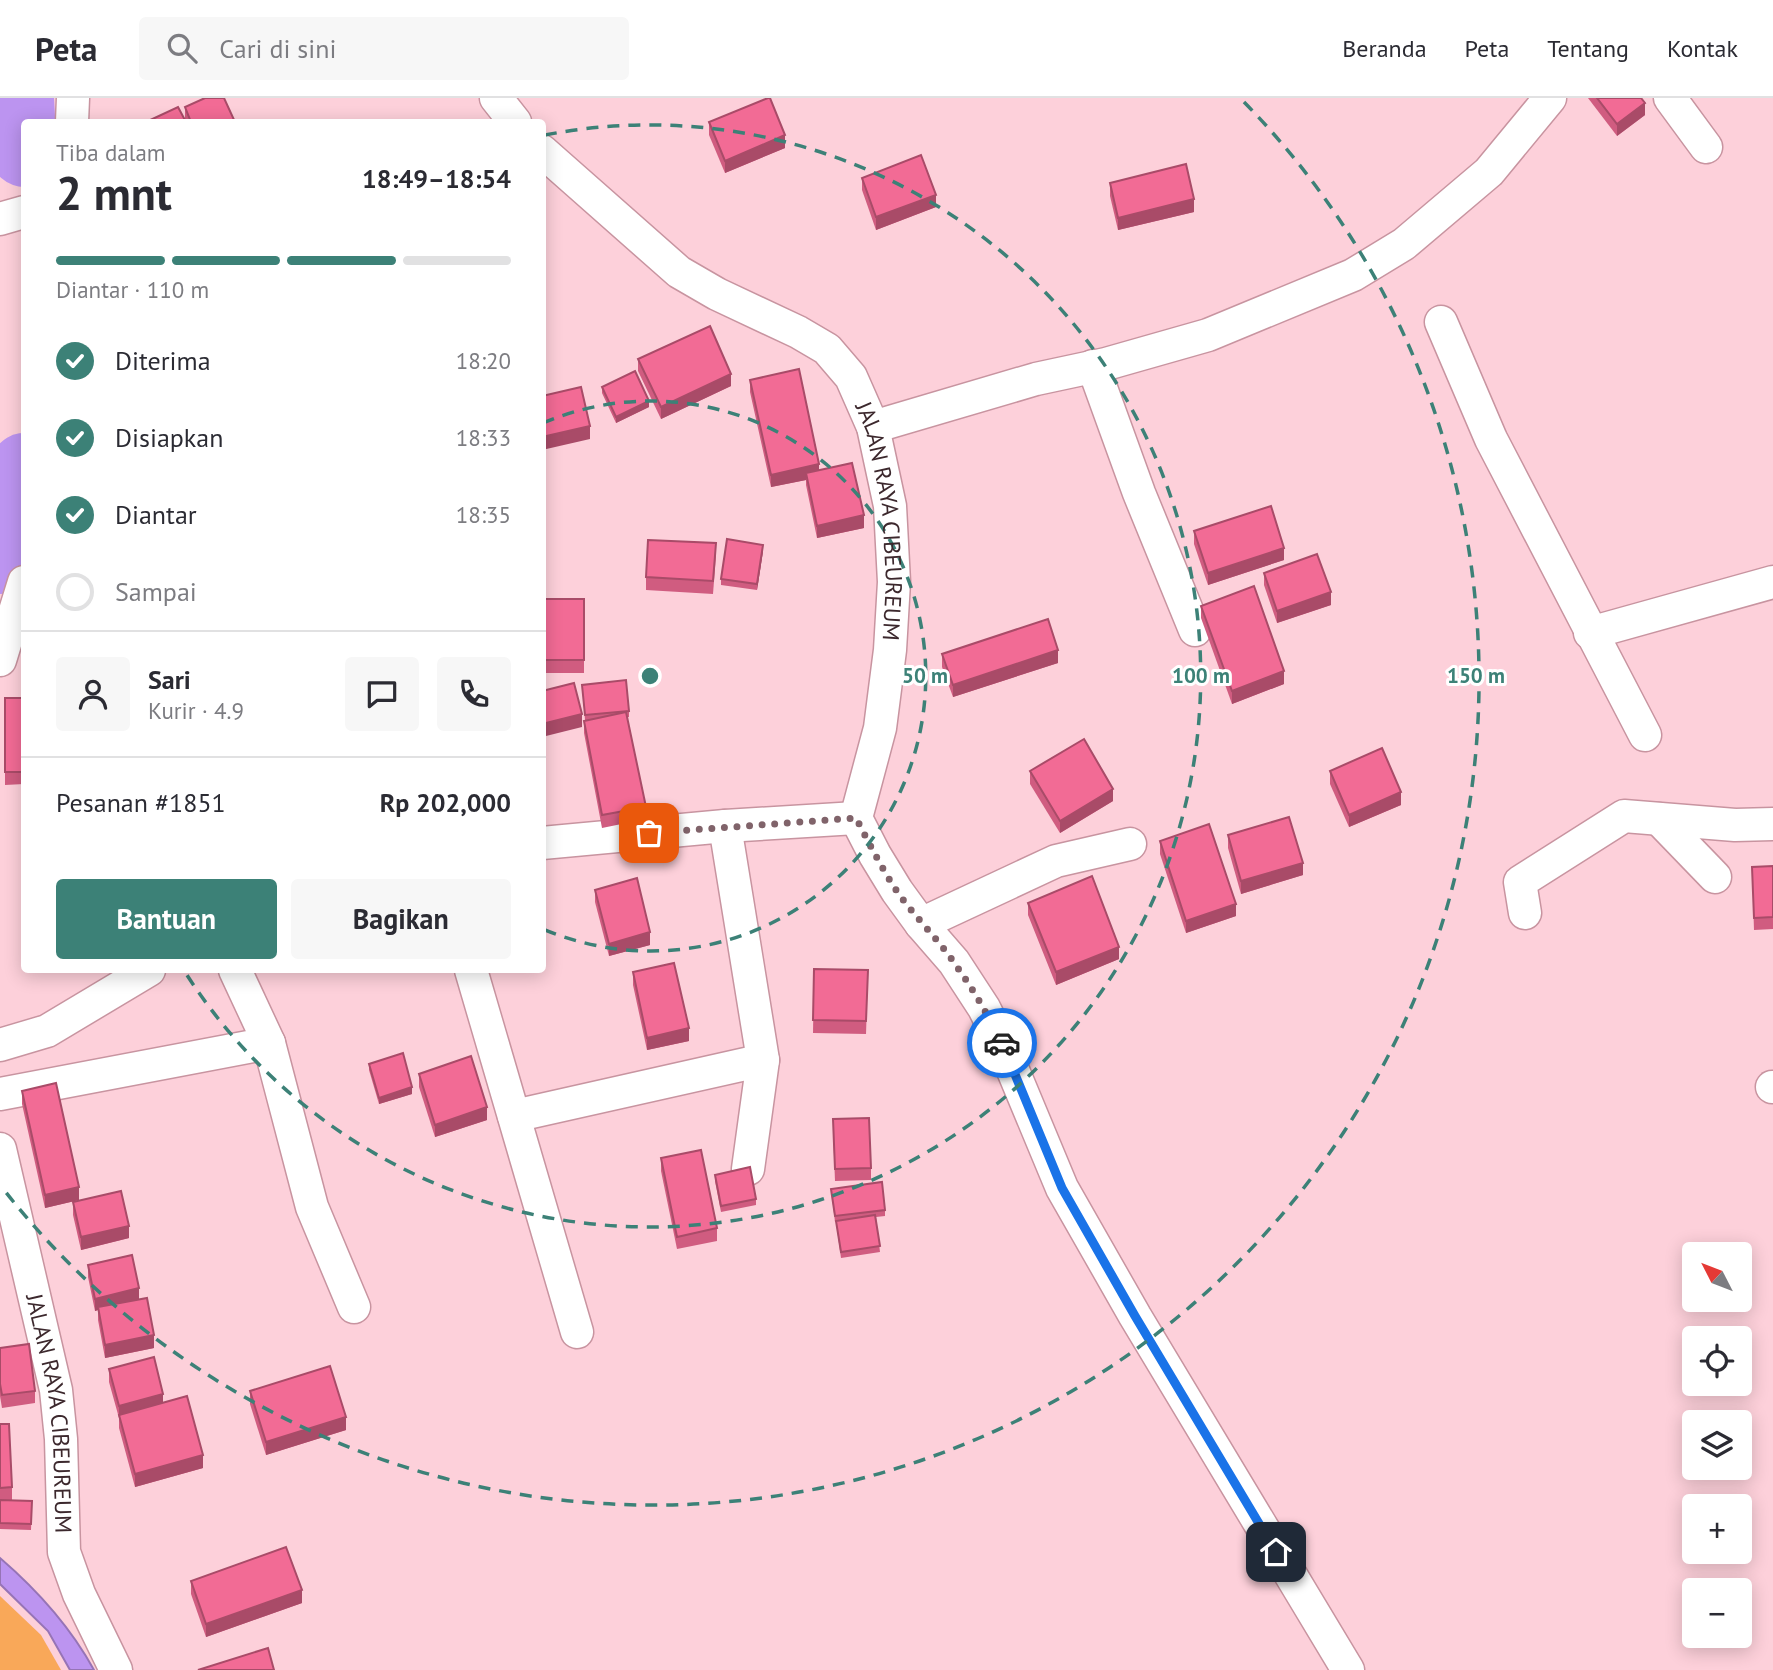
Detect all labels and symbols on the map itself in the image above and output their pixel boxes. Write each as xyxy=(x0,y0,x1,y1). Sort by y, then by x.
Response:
street label: JALAN RAYA CIBEUREUM xyxy=(849,396,909,642)
text: 50 m xyxy=(902,662,948,689)
text: 100 m xyxy=(1172,662,1230,689)
text: 150 m xyxy=(1447,662,1505,689)
centre of rings xyxy=(638,664,662,688)
pin xyxy=(619,803,679,863)
courier xyxy=(967,1008,1037,1078)
north arrow xyxy=(1682,1242,1752,1312)
street label: JALAN RAYA CIBEUREUM xyxy=(20,1290,78,1534)
pin xyxy=(1246,1522,1306,1582)

